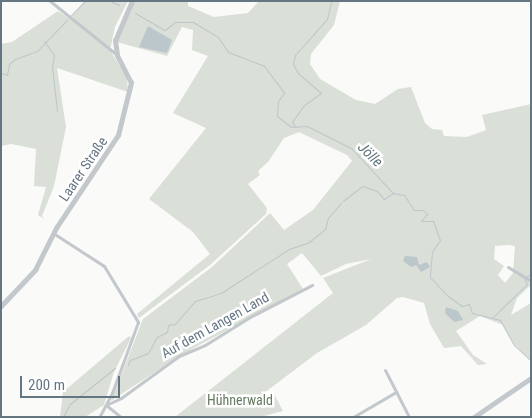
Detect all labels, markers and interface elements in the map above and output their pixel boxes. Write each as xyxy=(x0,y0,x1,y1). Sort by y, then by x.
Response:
street label: Laarer Straße xyxy=(55,134,111,204)
water label: Jölle xyxy=(354,139,386,171)
street label: Auf dem Langen Land xyxy=(158,288,272,362)
scale bar xyxy=(22,366,122,398)
text: 200 m xyxy=(28,376,65,394)
park label: Hühnerwald xyxy=(207,392,273,408)

